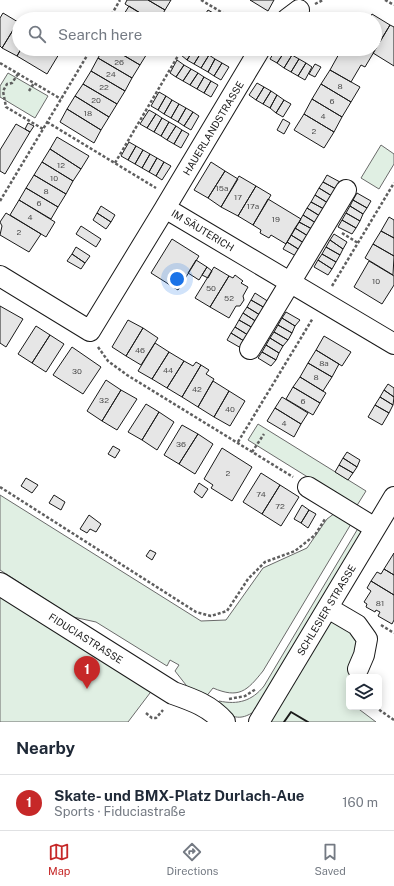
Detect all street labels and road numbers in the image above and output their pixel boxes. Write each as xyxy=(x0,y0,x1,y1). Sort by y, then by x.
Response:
street label: HAUERLANDSTRASSE xyxy=(180,79,246,177)
street label: IM SÄUTERICH xyxy=(170,207,236,253)
street label: SCHLESIER STRASSE xyxy=(294,562,358,658)
street label: FIDUCIASTRASSE xyxy=(47,610,125,666)

